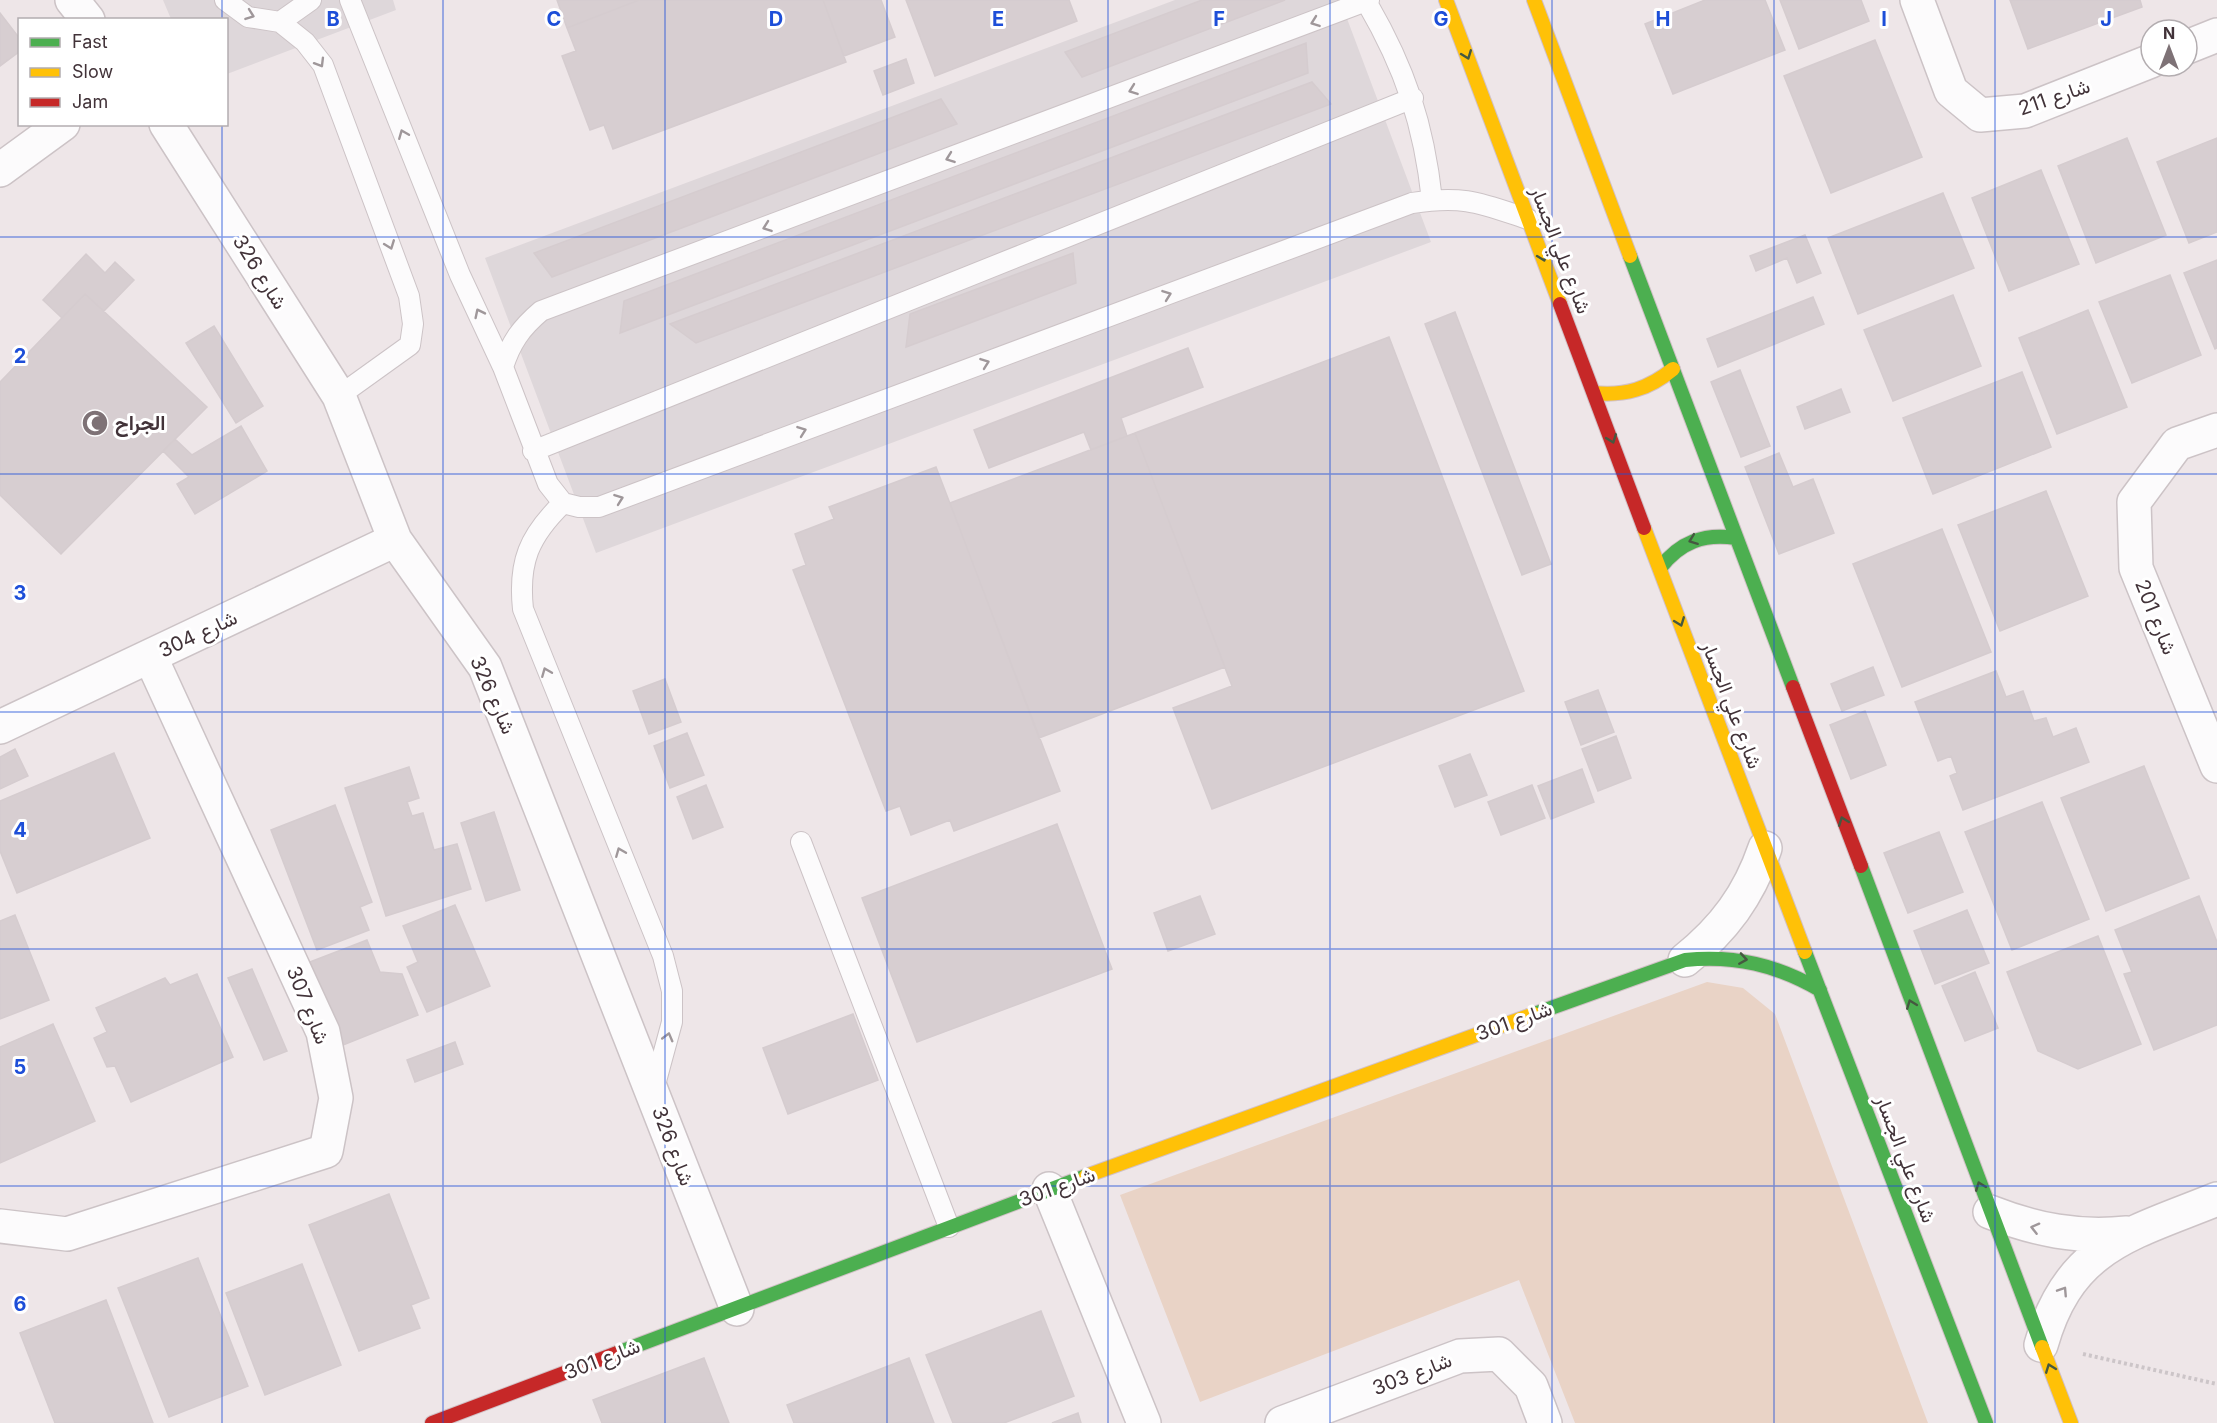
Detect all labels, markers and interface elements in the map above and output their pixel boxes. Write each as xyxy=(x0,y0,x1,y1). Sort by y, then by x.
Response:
text: B xyxy=(326,7,340,31)
text: C xyxy=(547,7,561,31)
text: D xyxy=(769,7,783,31)
text: E xyxy=(992,7,1004,31)
text: F xyxy=(1213,7,1225,31)
text: G xyxy=(1433,7,1449,31)
text: H xyxy=(1656,7,1670,31)
text: I xyxy=(1881,7,1887,31)
text: J xyxy=(2100,7,2112,31)
one-way arrow xyxy=(245,8,255,21)
one-way arrow xyxy=(1310,15,1321,28)
legend xyxy=(18,18,228,126)
north arrow xyxy=(2139,18,2199,78)
text: N xyxy=(2163,23,2175,43)
text: Fast xyxy=(72,31,108,52)
one-way arrow xyxy=(1459,49,1472,60)
one-way arrow xyxy=(313,57,324,67)
text: Slow xyxy=(72,61,113,82)
street label: شارع 211 xyxy=(2015,74,2094,122)
one-way arrow xyxy=(1128,83,1138,96)
text: Jam xyxy=(72,91,108,112)
one-way arrow xyxy=(398,129,410,140)
one-way arrow xyxy=(945,151,956,164)
street label: شارع علي الجسار xyxy=(1521,182,1596,319)
one-way arrow xyxy=(762,219,773,232)
street label: شارع 326 xyxy=(226,231,292,315)
one-way arrow xyxy=(383,239,395,250)
one-way arrow xyxy=(1536,251,1548,262)
one-way arrow xyxy=(1162,289,1172,302)
one-way arrow xyxy=(474,309,486,320)
text: 2 xyxy=(14,344,26,368)
one-way arrow xyxy=(979,357,990,370)
mosque icon: الجراح xyxy=(80,408,110,438)
place label: الجراح xyxy=(115,411,165,437)
one-way arrow xyxy=(796,426,807,438)
one-way arrow xyxy=(1604,434,1617,444)
one-way arrow xyxy=(613,494,624,506)
one-way arrow xyxy=(1688,533,1699,545)
street label: شارع 201 xyxy=(2128,576,2182,659)
text: 3 xyxy=(14,581,26,605)
street label: شارع 304 xyxy=(155,605,242,664)
one-way arrow xyxy=(1673,616,1685,627)
street label: شارع علي الجسار xyxy=(1692,637,1767,774)
street label: شارع 326 xyxy=(463,652,521,739)
one-way arrow xyxy=(541,667,553,678)
one-way arrow xyxy=(1838,817,1850,828)
text: 4 xyxy=(13,818,27,842)
one-way arrow xyxy=(615,847,627,858)
one-way arrow xyxy=(1738,952,1748,965)
street label: شارع 307 xyxy=(280,963,334,1048)
street label: شارع 301 xyxy=(1473,996,1556,1048)
one-way arrow xyxy=(1906,999,1919,1010)
one-way arrow xyxy=(660,1032,673,1042)
text: 5 xyxy=(14,1055,26,1079)
street label: شارع علي الجسار xyxy=(1866,1091,1941,1228)
street label: شارع 326 xyxy=(645,1103,699,1190)
street label: شارع 301 xyxy=(1016,1162,1099,1214)
one-way arrow xyxy=(1975,1182,1987,1193)
one-way arrow xyxy=(2030,1222,2040,1235)
one-way arrow xyxy=(2056,1287,2067,1298)
text: 6 xyxy=(14,1292,27,1316)
street label: شارع 301 xyxy=(561,1334,644,1386)
street label: شارع 303 xyxy=(1369,1348,1456,1402)
one-way arrow xyxy=(2045,1364,2057,1375)

